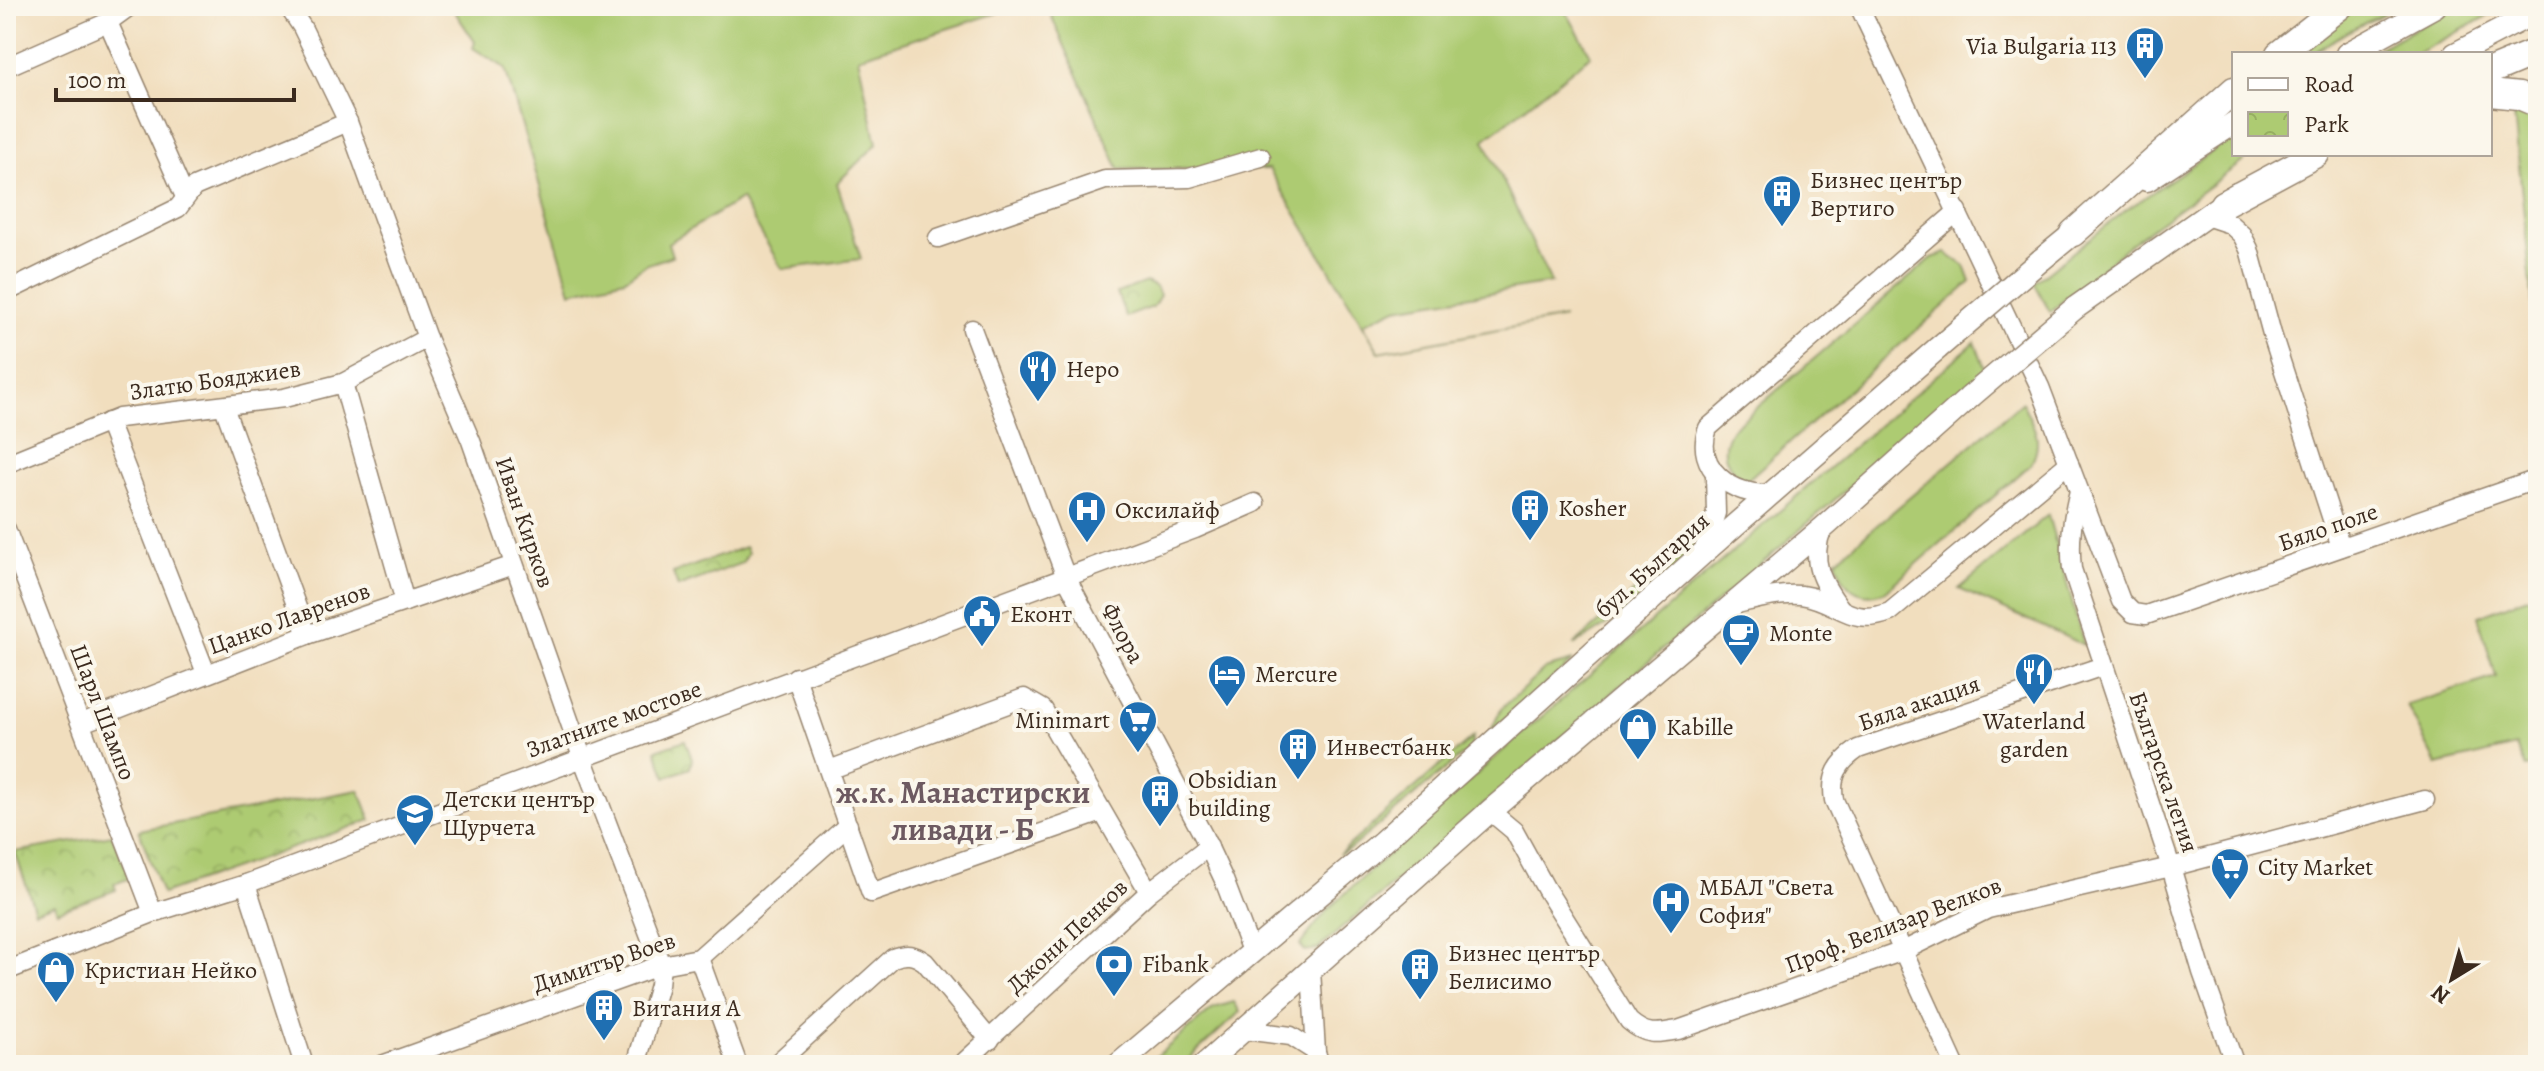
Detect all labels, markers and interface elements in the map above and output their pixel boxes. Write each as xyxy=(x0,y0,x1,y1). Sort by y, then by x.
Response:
building icon: Via Bulgaria 113 xyxy=(2124,25,2166,80)
place label: Via Bulgaria 113 xyxy=(1965,30,2117,62)
scale bar xyxy=(56,52,294,102)
legend xyxy=(2232,52,2492,156)
text: 100 m xyxy=(68,64,127,96)
text: Road xyxy=(2304,68,2354,100)
text: Park xyxy=(2304,108,2349,140)
place label: Бизнес център Вертиго xyxy=(1810,164,1962,224)
building icon: Бизнес център Вертиго xyxy=(1761,173,1803,228)
restaurant icon: Неро xyxy=(1017,348,1059,403)
street label: Златю Бояджиев xyxy=(127,352,303,408)
place label: Неро xyxy=(1066,353,1119,385)
street label: Иван Кирков xyxy=(488,452,562,592)
building icon: Kosher xyxy=(1509,487,1551,542)
hospital icon: Оксилайф xyxy=(1066,489,1108,544)
place label: Kosher xyxy=(1558,492,1627,524)
place label: Оксилайф xyxy=(1115,494,1220,526)
street label: Бяло поле xyxy=(2274,495,2382,559)
street label: бул. България xyxy=(1588,505,1716,625)
street label: Цанко Лавренов xyxy=(204,574,374,662)
public building icon: Еконт xyxy=(961,593,1003,648)
street label: Флора xyxy=(1094,597,1152,669)
place label: Еконт xyxy=(1010,598,1073,630)
cafe icon: Monte xyxy=(1720,612,1762,667)
place label: Monte xyxy=(1769,617,1833,649)
street label: Шарл Шампо xyxy=(62,639,144,785)
restaurant icon: Waterland garden xyxy=(2013,651,2055,706)
hotel icon: Mercure xyxy=(1206,653,1248,708)
place label: Mercure xyxy=(1255,658,1337,690)
street label: Бяла акация xyxy=(1854,667,1984,739)
street label: Златните мостове xyxy=(522,672,706,766)
street label: Българска легия xyxy=(2121,687,2207,857)
supermarket icon: Minimart xyxy=(1117,699,1159,754)
place label: Minimart xyxy=(1015,704,1110,736)
place label: Waterland garden xyxy=(1982,705,2085,765)
shop icon: Kabille xyxy=(1617,706,1659,761)
place label: Kabille xyxy=(1666,711,1733,743)
building icon: Инвестбанк xyxy=(1277,726,1319,781)
place label: Инвестбанк xyxy=(1326,731,1451,763)
place label: Obsidian building xyxy=(1188,764,1277,824)
district label: ж.к. Манастирски ливади - Б xyxy=(835,770,1091,851)
building icon: Obsidian building xyxy=(1139,773,1181,828)
place label: Детски център Щурчета xyxy=(443,783,595,843)
school or university icon: Детски център Щурчета xyxy=(394,792,436,847)
supermarket icon: City Market xyxy=(2209,846,2251,901)
place label: City Market xyxy=(2258,851,2373,883)
street label: Проф. Велизар Велков xyxy=(1780,869,2006,981)
place label: МБАЛ "Света София" xyxy=(1699,871,1834,931)
street label: Джони Пенков xyxy=(999,872,1135,1000)
hospital icon: МБАЛ "Света София" xyxy=(1650,880,1692,935)
street label: Димитър Воев xyxy=(529,924,679,1000)
place label: Бизнес център Белисимо xyxy=(1448,937,1600,997)
north arrow xyxy=(2412,939,2492,1019)
bank icon: Fibank xyxy=(1093,943,1135,998)
building icon: Бизнес център Белисимо xyxy=(1399,946,1441,1001)
place label: Fibank xyxy=(1142,948,1209,980)
shop icon: Кристиан Нейко xyxy=(35,949,77,1004)
place label: Кристиан Нейко xyxy=(84,954,257,986)
text: N xyxy=(2425,977,2456,1011)
building icon: Витания А xyxy=(583,987,625,1042)
place label: Витания А xyxy=(632,992,741,1024)

